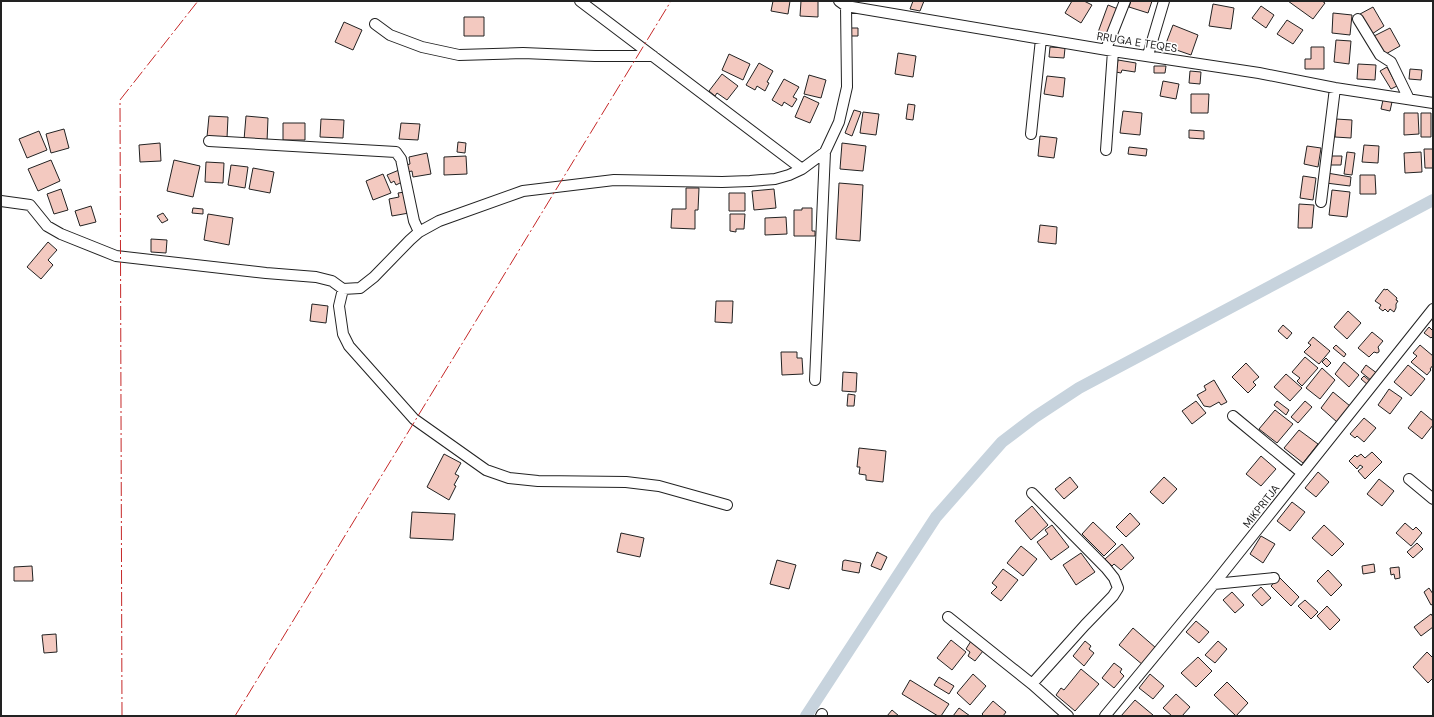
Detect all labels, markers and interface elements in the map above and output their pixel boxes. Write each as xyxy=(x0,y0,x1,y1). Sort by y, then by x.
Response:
street label: RRUGA E TEQES xyxy=(1096,29,1178,55)
street label: MIKPRITJA xyxy=(1240,481,1282,531)

